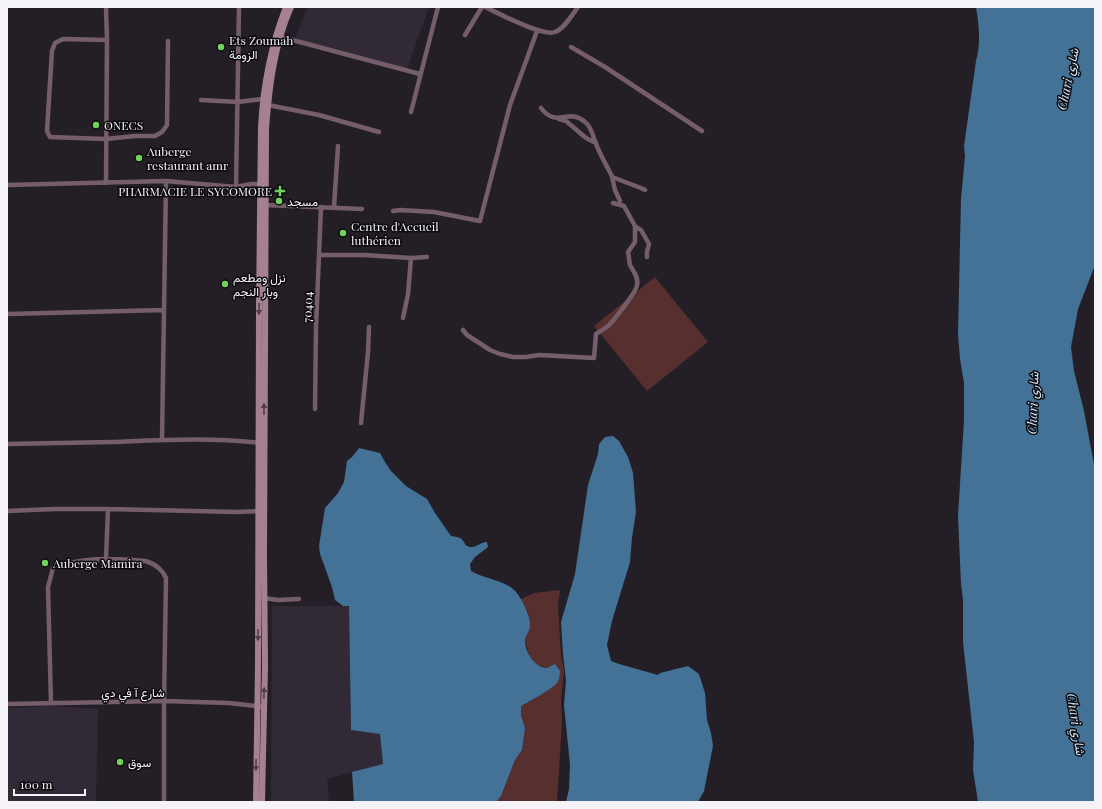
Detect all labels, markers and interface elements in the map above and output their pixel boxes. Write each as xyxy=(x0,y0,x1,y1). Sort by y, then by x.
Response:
place label: Ets Zoumah الزومة xyxy=(229,32,293,63)
marker: Ets Zoumah الزومة xyxy=(216,42,226,52)
water label: Chari شاري xyxy=(1052,46,1085,112)
place label: ONECS xyxy=(104,117,143,133)
marker: ONECS xyxy=(91,120,101,130)
place label: Auberge restaurant amr xyxy=(146,143,229,173)
marker: Auberge restaurant amr xyxy=(134,153,144,163)
place label: PHARMACIE LE SYCOMORE xyxy=(118,183,272,199)
marker: PHARMACIE LE SYCOMORE xyxy=(275,186,285,196)
place label: مسجد xyxy=(287,193,318,209)
marker: مسجد xyxy=(274,196,284,206)
place label: Centre d'Accueil luthérien xyxy=(351,218,439,248)
marker: Centre d'Accueil luthérien xyxy=(338,228,348,238)
place label: نزل ومطعم وبار النجم xyxy=(233,269,286,300)
marker: نزل ومطعم وبار النجم xyxy=(220,279,230,289)
street label: 70404 xyxy=(298,291,316,323)
one-way arrow xyxy=(256,303,262,316)
water label: Chari شاري xyxy=(1022,371,1045,435)
one-way arrow xyxy=(261,402,267,415)
place label: Auberge Mamira xyxy=(52,555,142,571)
marker: Auberge Mamira xyxy=(40,558,50,568)
one-way arrow xyxy=(255,629,261,642)
street label: شارع آ في دي xyxy=(101,684,165,703)
one-way arrow xyxy=(261,687,268,699)
water label: Chari شاري xyxy=(1061,692,1090,757)
place label: سوق xyxy=(128,754,151,771)
marker: سوق xyxy=(115,757,125,767)
one-way arrow xyxy=(253,759,259,772)
scale bar xyxy=(14,771,85,797)
text: 100 m xyxy=(20,776,53,792)

